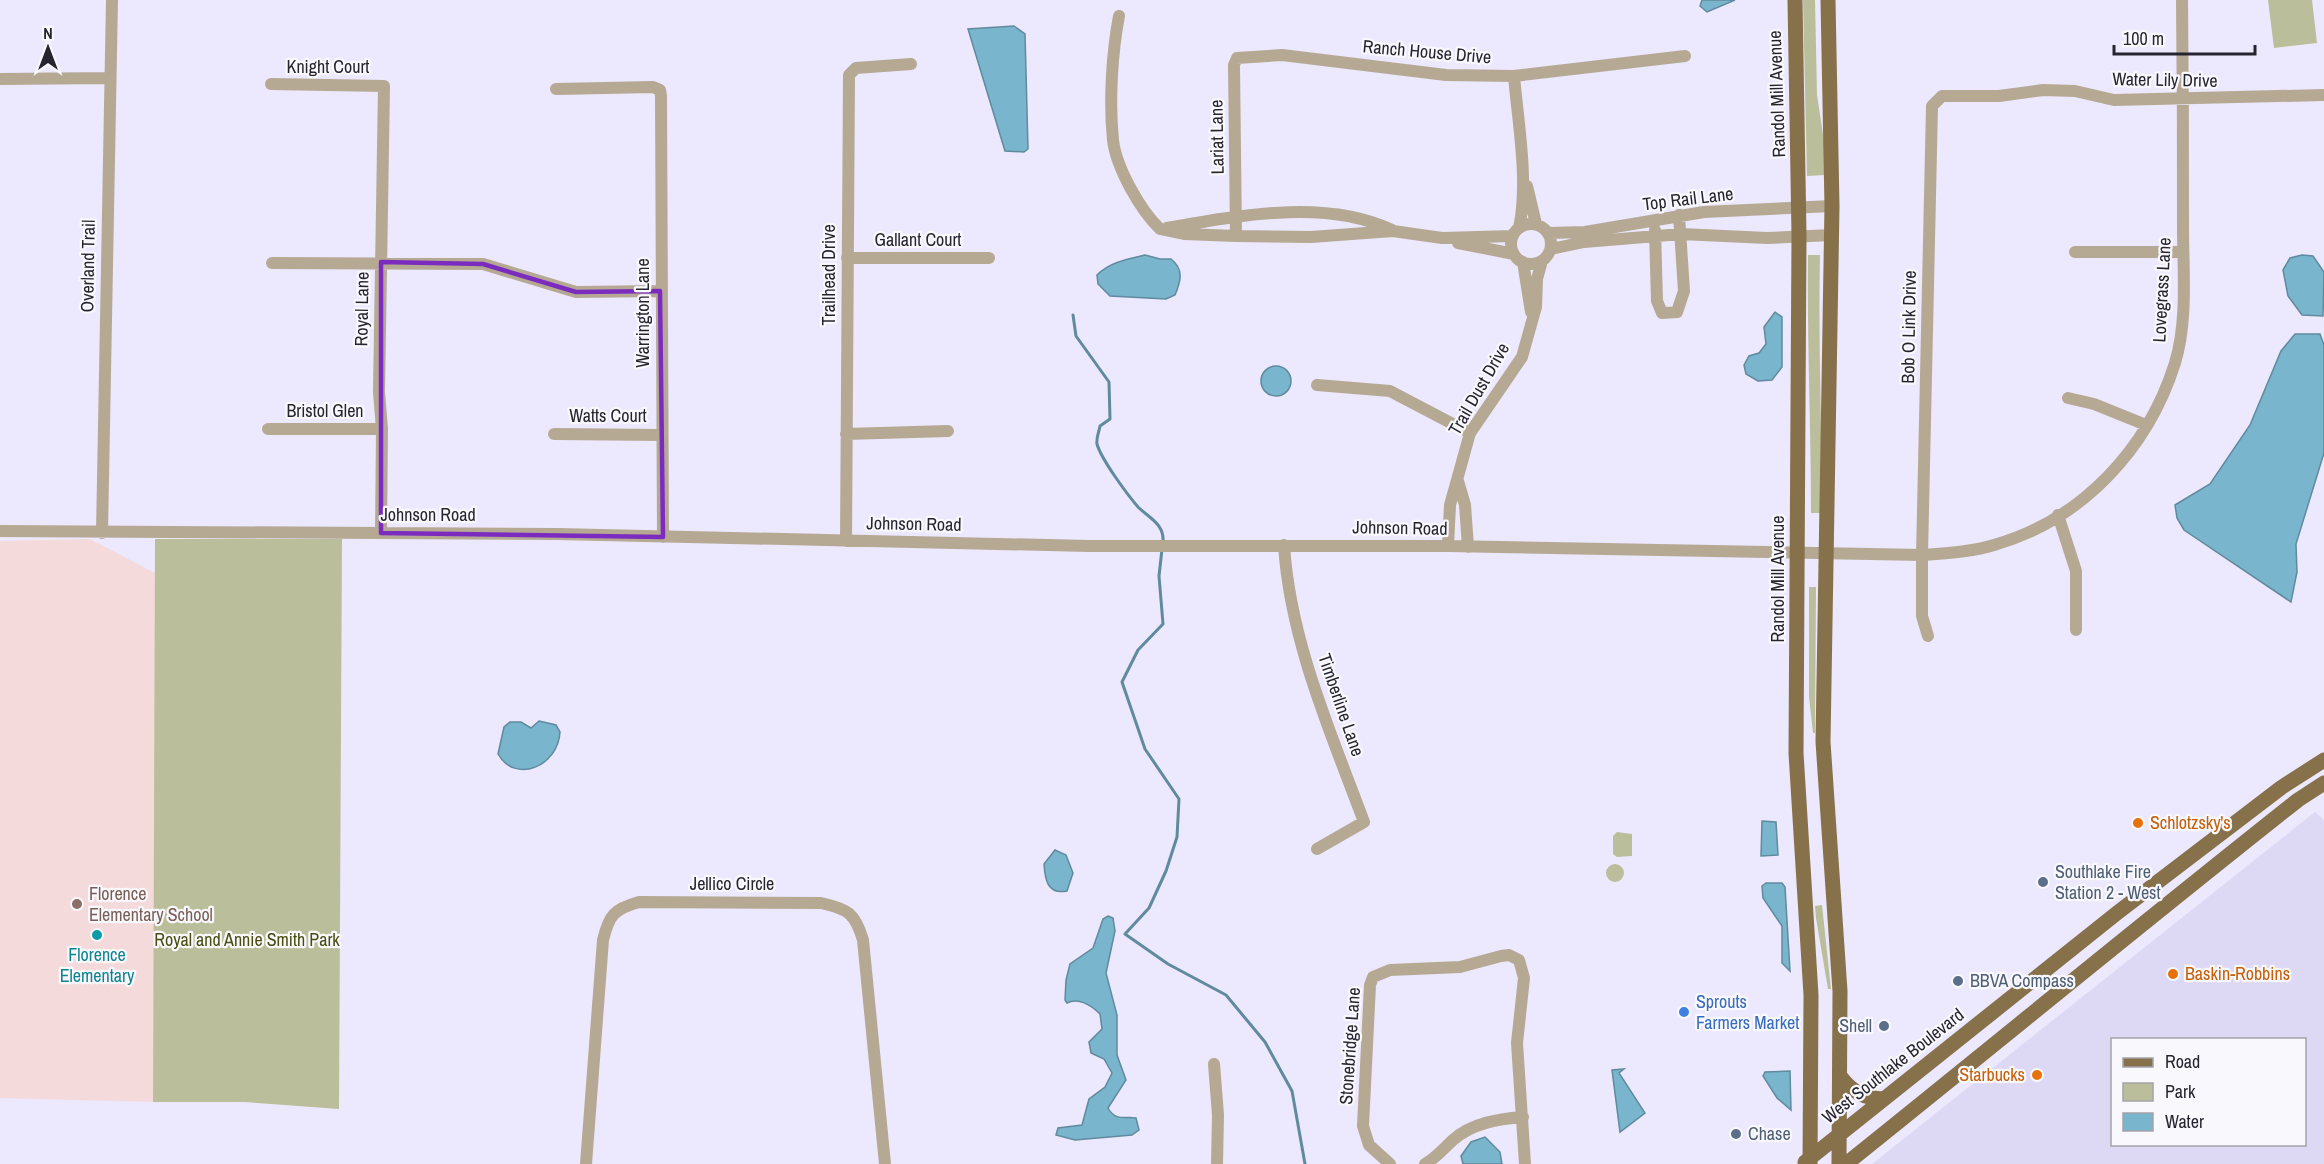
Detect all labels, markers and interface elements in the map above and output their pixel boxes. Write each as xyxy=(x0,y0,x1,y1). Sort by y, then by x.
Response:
north arrow xyxy=(18,18,78,78)
scale bar xyxy=(2114,18,2255,56)
text: N xyxy=(43,22,53,44)
text: 100 m xyxy=(2123,26,2164,51)
street label: Randol Mill Avenue xyxy=(1762,30,1791,158)
street label: Ranch House Drive xyxy=(1362,33,1492,70)
street label: Knight Court xyxy=(287,54,369,79)
street label: Water Lily Drive xyxy=(2112,66,2218,93)
street label: Lariat Lane xyxy=(1203,99,1230,175)
street label: Top Rail Lane xyxy=(1641,181,1735,216)
street label: Overland Trail xyxy=(74,219,101,313)
street label: Trailhead Drive xyxy=(816,224,841,326)
street label: Gallant Court xyxy=(875,227,961,252)
street label: Lovegrass Lane xyxy=(2146,237,2177,343)
street label: Warrington Lane xyxy=(630,258,655,368)
street label: Bob O Link Drive xyxy=(1895,270,1922,384)
street label: Royal Lane xyxy=(348,271,375,347)
street label: Trail Dust Drive xyxy=(1442,338,1515,440)
street label: Bristol Glen xyxy=(286,398,364,423)
street label: Watts Court xyxy=(569,403,647,428)
street label: Johnson Road xyxy=(380,502,476,527)
street label: Johnson Road xyxy=(866,510,962,537)
street label: Johnson Road xyxy=(1352,514,1448,541)
street label: Randol Mill Avenue xyxy=(1765,516,1790,642)
street label: Timberline Lane xyxy=(1312,650,1371,760)
place label: Schlotzsky's xyxy=(2150,810,2231,835)
marker: Schlotzsky's xyxy=(2131,816,2145,830)
place label: Southlake Fire Station 2 - West xyxy=(2055,859,2161,905)
street label: Jellico Circle xyxy=(690,871,774,896)
marker: Southlake Fire Station 2 - West xyxy=(2036,875,2050,889)
place label: Florence Elementary School xyxy=(89,881,213,927)
marker: Florence Elementary School xyxy=(70,897,84,911)
park label: Royal and Annie Smith Park xyxy=(154,927,340,952)
marker: Florence Elementary xyxy=(90,928,104,942)
place label: Florence Elementary xyxy=(60,942,135,988)
place label: Baskin-Robbins xyxy=(2185,961,2290,986)
marker: Baskin-Robbins xyxy=(2166,967,2180,981)
place label: BBVA Compass xyxy=(1970,968,2074,993)
marker: BBVA Compass xyxy=(1951,974,1965,988)
street label: Stonebridge Lane xyxy=(1333,987,1366,1105)
place label: Sprouts Farmers Market xyxy=(1696,989,1799,1035)
street label: West Southlake Boulevard xyxy=(1817,1002,1969,1129)
marker: Sprouts Farmers Market xyxy=(1677,1005,1691,1019)
place label: Shell xyxy=(1839,1013,1872,1038)
marker: Shell xyxy=(1877,1019,1891,1033)
legend xyxy=(2111,1038,2306,1146)
text: Road xyxy=(2165,1049,2200,1074)
place label: Starbucks xyxy=(1959,1062,2025,1087)
marker: Starbucks xyxy=(2030,1068,2044,1082)
text: Park xyxy=(2165,1079,2196,1104)
text: Water xyxy=(2165,1109,2204,1134)
place label: Chase xyxy=(1748,1121,1791,1146)
marker: Chase xyxy=(1729,1127,1743,1141)

